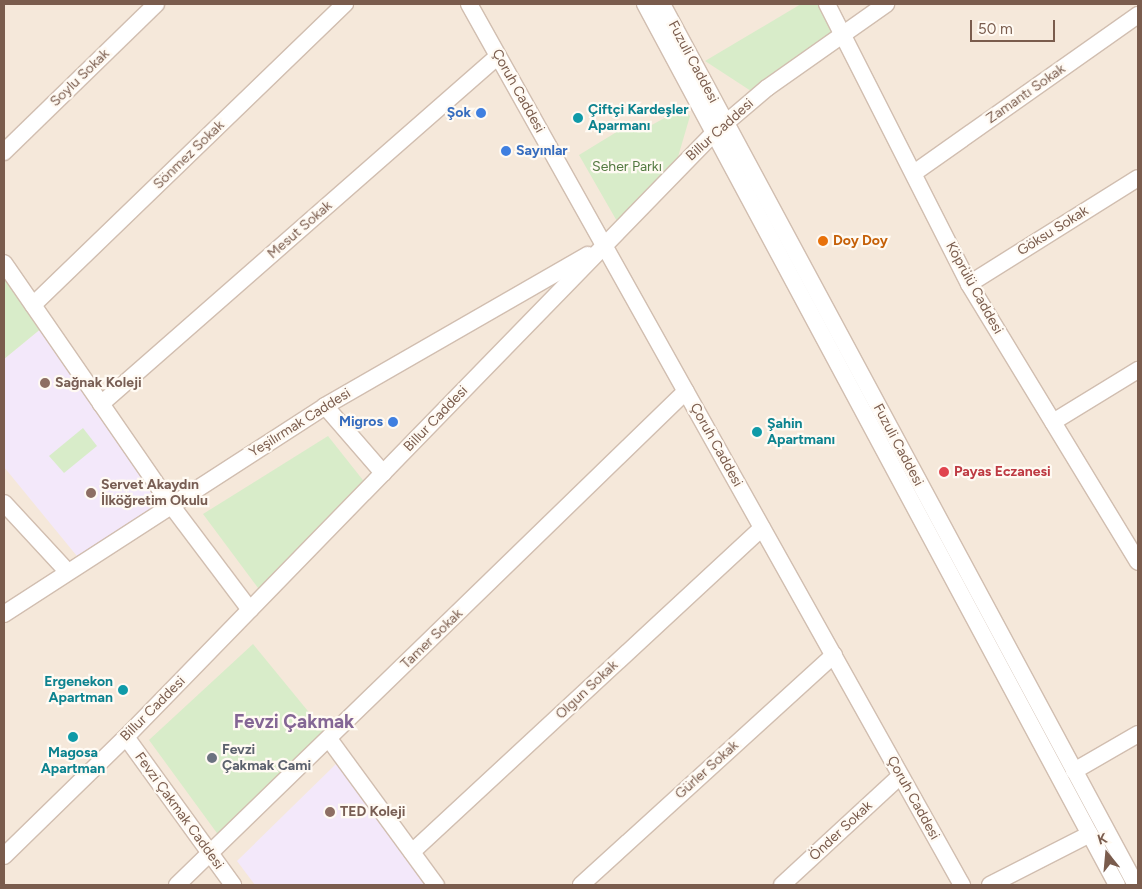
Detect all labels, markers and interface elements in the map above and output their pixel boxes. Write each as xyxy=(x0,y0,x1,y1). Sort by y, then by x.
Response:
scale bar xyxy=(972,10,1057,42)
street label: Fuzuli Caddesi xyxy=(664,18,722,106)
text: 50 m xyxy=(978,20,1013,38)
street label: Soylu Sokak xyxy=(47,46,113,110)
street label: Çoruh Caddesi xyxy=(488,46,548,136)
street label: Zamantı Sokak xyxy=(983,61,1069,127)
street label: Billur Caddesi xyxy=(683,95,757,165)
place label: Çiftçi Kardeşler Aparmanı xyxy=(588,102,688,134)
place label: Şok xyxy=(447,105,471,121)
marker: Şok xyxy=(475,107,487,119)
marker: Çiftçi Kardeşler Aparmanı xyxy=(572,112,584,124)
street label: Sönmez Sokak xyxy=(150,117,228,193)
place label: Sayınlar xyxy=(516,143,568,159)
marker: Sayınlar xyxy=(500,145,512,157)
park label: Seher Parkı xyxy=(592,159,662,175)
street label: Mesut Sokak xyxy=(264,197,336,263)
street label: Göksu Sokak xyxy=(1014,203,1092,259)
place label: Doy Doy xyxy=(833,233,888,249)
marker: Doy Doy xyxy=(817,235,829,247)
street label: Köprülü Caddesi xyxy=(942,239,1006,337)
place label: Sağnak Koleji xyxy=(55,375,142,391)
marker: Sağnak Koleji xyxy=(39,377,51,389)
street label: Billur Caddesi xyxy=(400,383,472,455)
street label: Yeşilırmak Caddesi xyxy=(246,385,354,461)
street label: Çoruh Caddesi xyxy=(686,400,746,490)
street label: Fuzuli Caddesi xyxy=(869,401,927,489)
place label: Migros xyxy=(339,414,383,430)
marker: Migros xyxy=(387,416,399,428)
place label: Şahin Apartmanı xyxy=(767,416,835,448)
marker: Şahin Apartmanı xyxy=(751,426,763,438)
place label: Payas Eczanesi xyxy=(954,464,1051,480)
marker: Payas Eczanesi xyxy=(938,466,950,478)
place label: Servet Akaydın İlköğretim Okulu xyxy=(101,477,208,510)
marker: Servet Akaydın İlköğretim Okulu xyxy=(85,487,97,499)
street label: Tamer Sokak xyxy=(398,606,466,672)
street label: Olgun Sokak xyxy=(553,657,621,723)
street label: Billur Caddesi xyxy=(117,673,189,745)
place label: Ergenekon Apartman xyxy=(44,674,113,706)
marker: Ergenekon Apartman xyxy=(117,684,129,696)
district label: Fevzi Çakmak xyxy=(234,711,354,733)
marker: Magosa Apartman xyxy=(67,731,79,743)
street label: Gürler Sokak xyxy=(672,737,742,803)
place label: Fevzi Çakmak Cami xyxy=(222,742,311,774)
place label: Magosa Apartman xyxy=(41,745,105,778)
street label: Fevzi Çakmak Caddesi xyxy=(131,749,227,873)
marker: Fevzi Çakmak Cami xyxy=(206,752,218,764)
street label: Çoruh Caddesi xyxy=(883,753,943,843)
street label: Önder Sokak xyxy=(806,798,876,864)
place label: TED Koleji xyxy=(340,804,406,820)
marker: TED Koleji xyxy=(324,806,336,818)
north arrow xyxy=(1082,829,1132,879)
text: K xyxy=(1096,830,1109,849)

